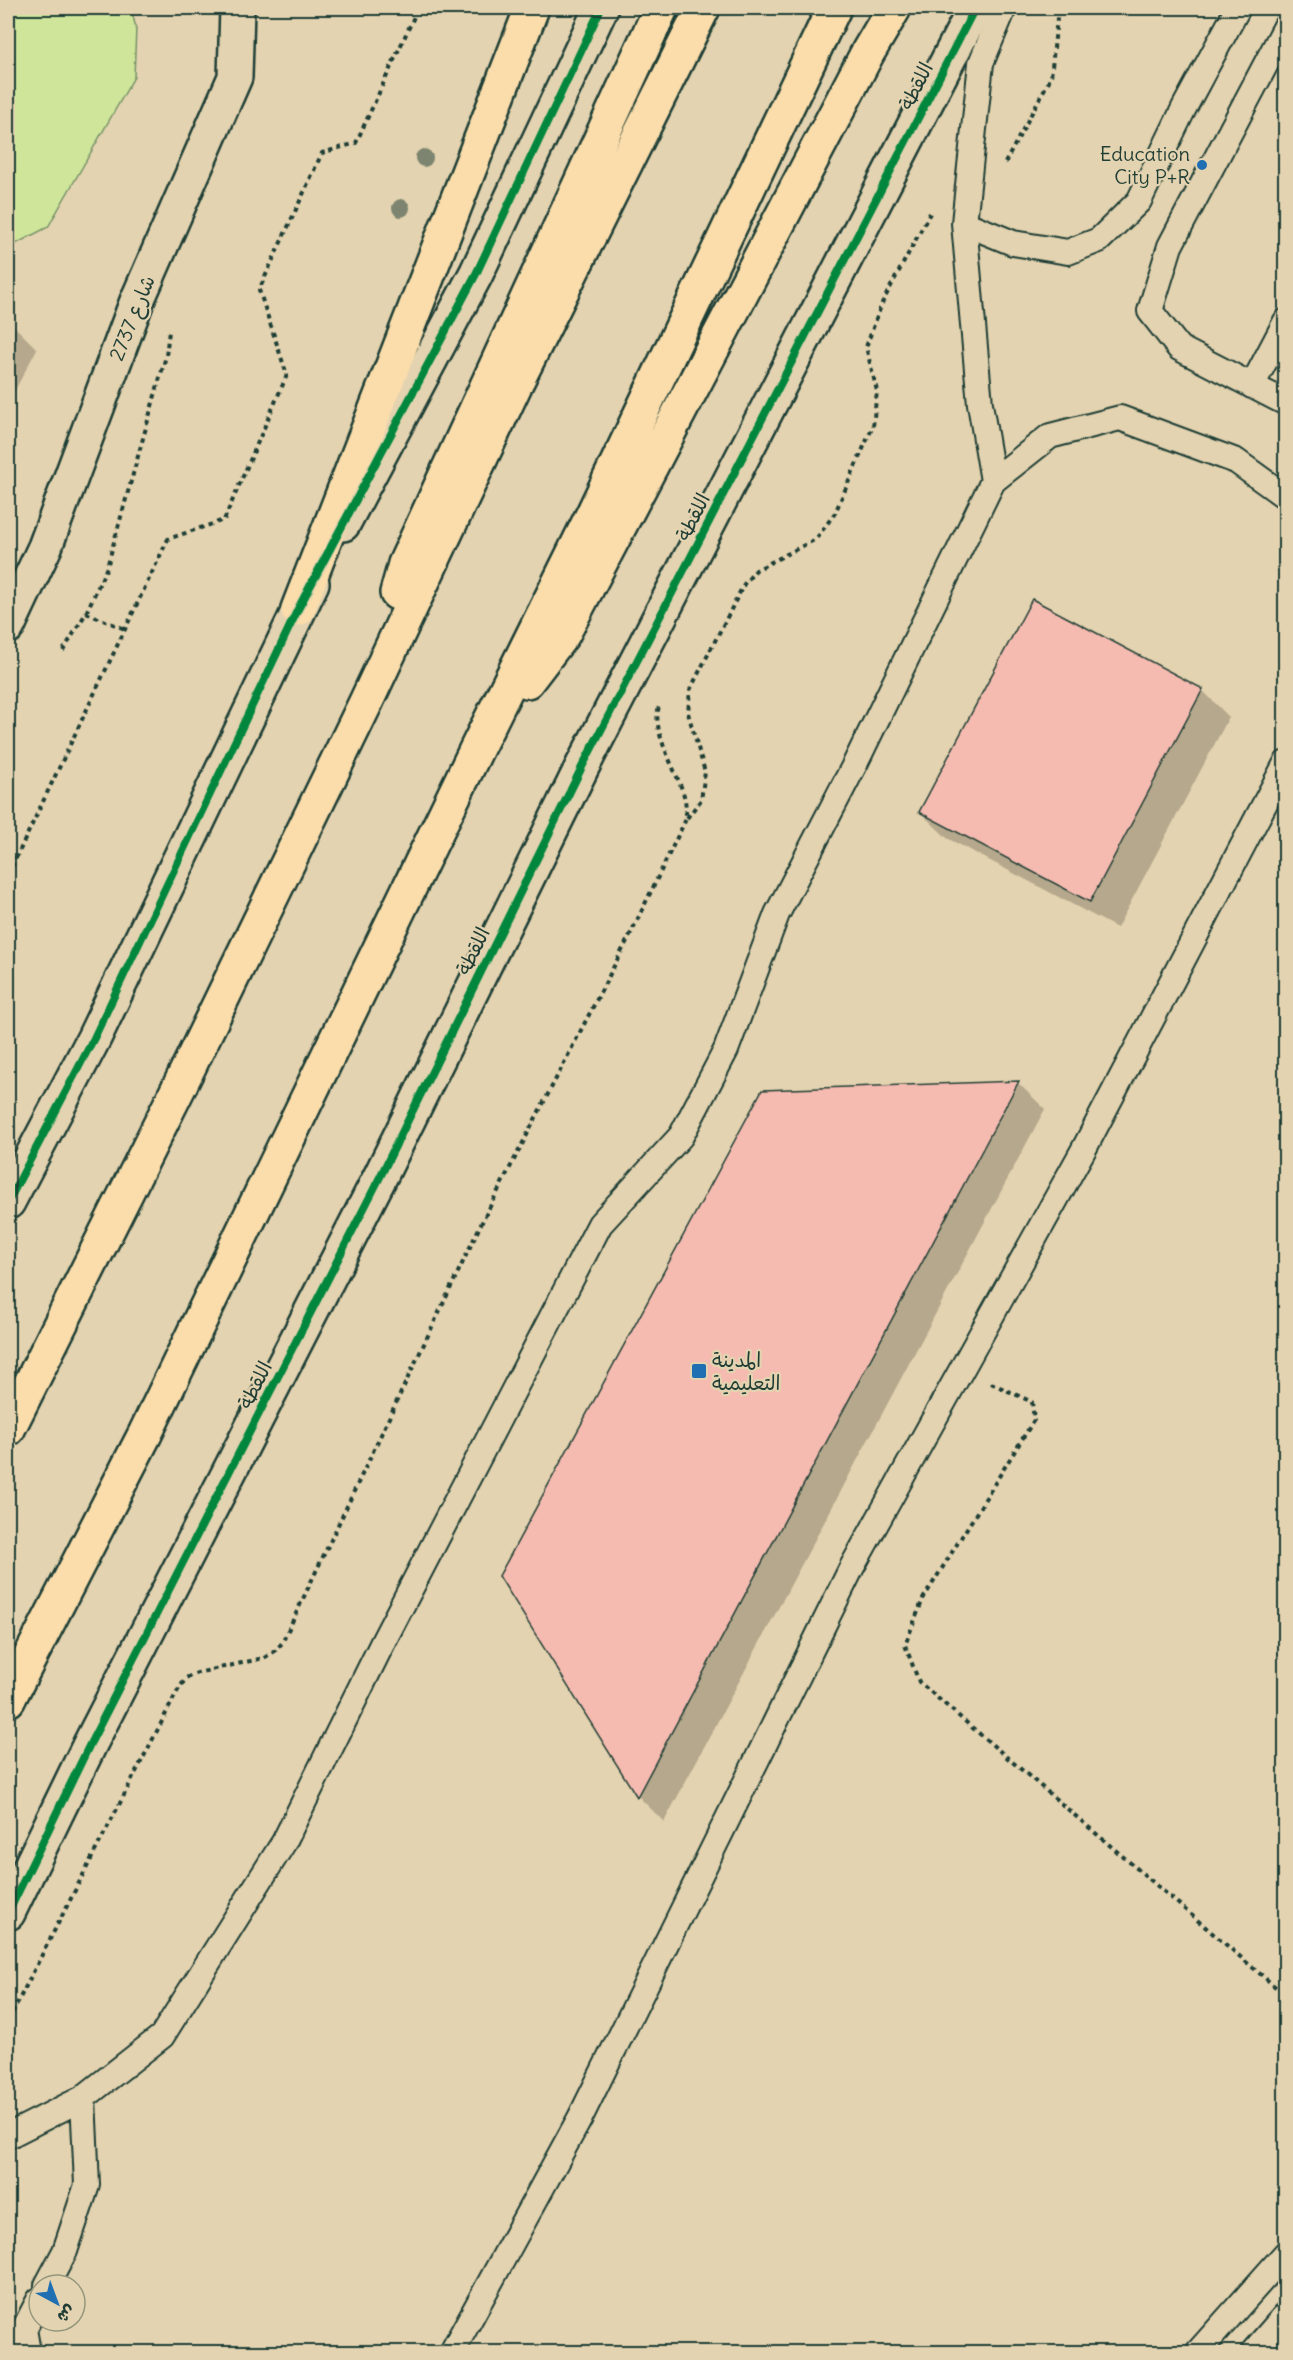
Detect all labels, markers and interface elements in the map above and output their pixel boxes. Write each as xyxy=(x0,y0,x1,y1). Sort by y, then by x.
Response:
street label: اللقطة xyxy=(893,58,938,114)
place label: Education City P+R xyxy=(1100,141,1190,189)
marker: Education City P+R xyxy=(1195,158,1209,172)
street label: شارع 2737 xyxy=(103,271,162,365)
street label: اللقطة xyxy=(670,489,715,545)
street label: اللقطة xyxy=(450,923,495,979)
place label: المدينة التعليمية xyxy=(712,1347,781,1395)
street label: اللقطة xyxy=(232,1357,277,1413)
marker: المدينة التعليمية xyxy=(690,1362,708,1380)
north arrow xyxy=(27,2273,87,2333)
text: ش xyxy=(54,2301,80,2328)

